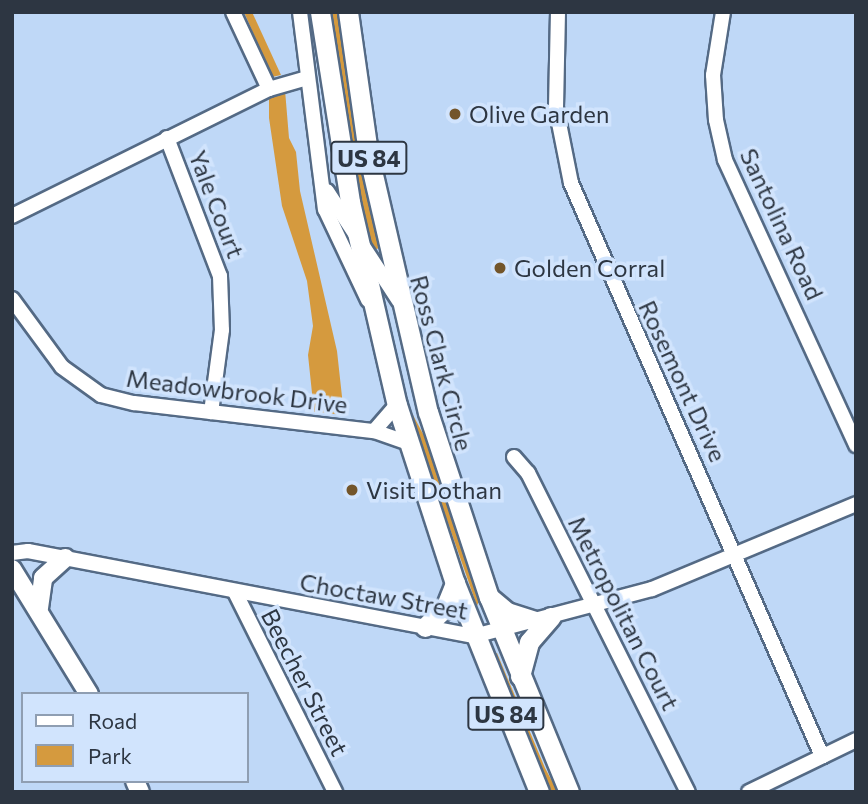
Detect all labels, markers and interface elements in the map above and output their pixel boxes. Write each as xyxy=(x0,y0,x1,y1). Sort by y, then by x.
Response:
place label: Olive Garden xyxy=(469,100,610,128)
marker: Olive Garden xyxy=(447,106,463,122)
road number: US 84 xyxy=(329,139,409,178)
street label: Santolina Road xyxy=(734,144,830,304)
street label: Yale Court xyxy=(183,146,251,262)
place label: Golden Corral xyxy=(514,254,665,282)
marker: Golden Corral xyxy=(492,260,508,276)
street label: Ross Clark Circle xyxy=(405,272,479,454)
street label: Rosemont Drive xyxy=(633,296,733,466)
street label: Meadowbrook Drive xyxy=(125,363,349,419)
place label: Visit Dothan xyxy=(366,476,502,504)
marker: Visit Dothan xyxy=(344,482,360,498)
street label: Metropolitan Court xyxy=(563,511,685,715)
street label: Choctaw Street xyxy=(298,567,470,625)
street label: Beecher Street xyxy=(256,604,354,760)
legend xyxy=(21,692,248,783)
road number: US 84 xyxy=(466,694,546,734)
text: Road xyxy=(88,708,137,733)
text: Park xyxy=(88,743,132,768)

